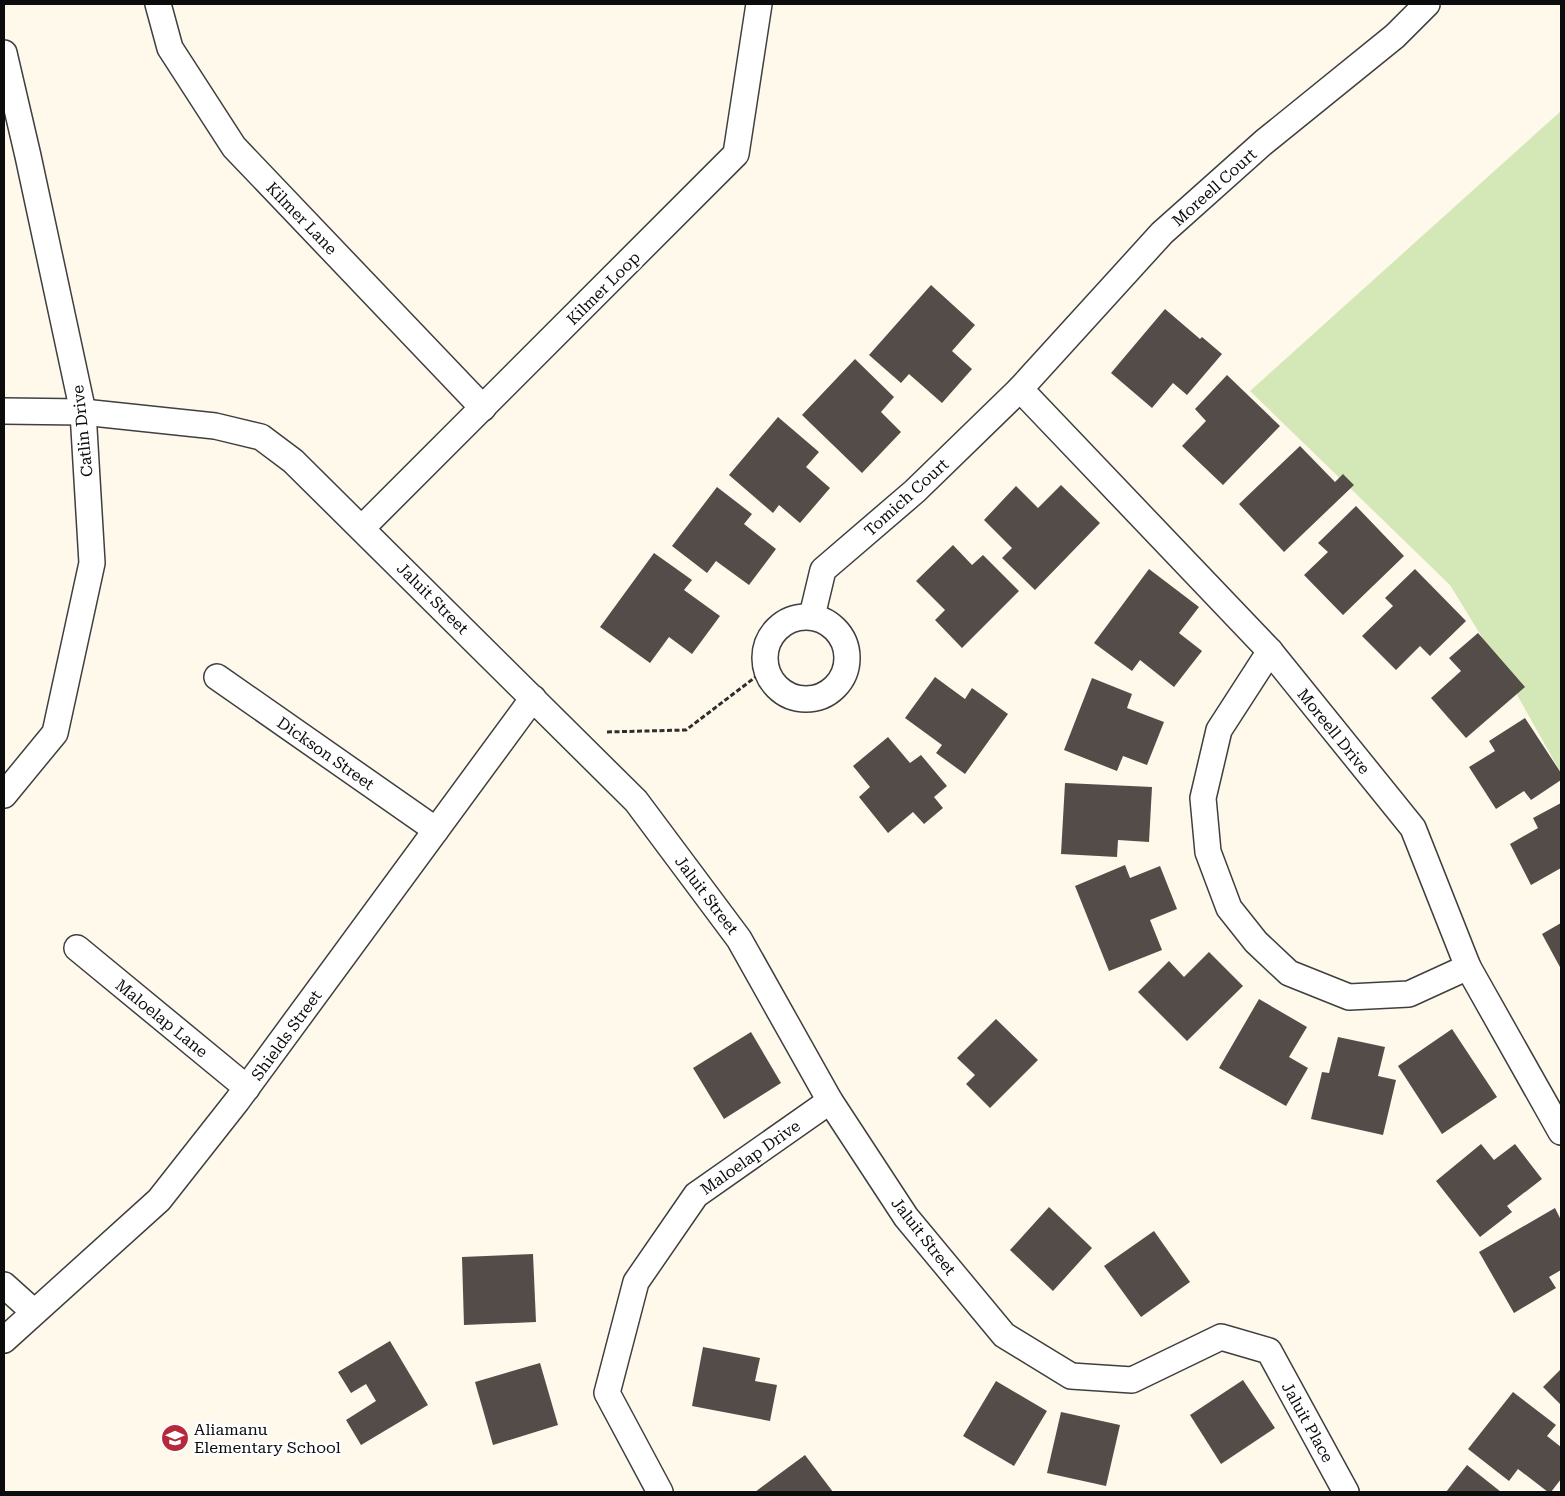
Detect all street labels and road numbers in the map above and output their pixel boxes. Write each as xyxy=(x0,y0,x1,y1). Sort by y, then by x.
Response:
street label: Moreell Court xyxy=(1168,145,1260,230)
street label: Kilmer Lane xyxy=(262,178,341,259)
street label: Kilmer Loop xyxy=(563,248,644,329)
street label: Catlin Drive xyxy=(68,384,97,478)
street label: Tomich Court xyxy=(860,455,952,540)
street label: Jaluit Street xyxy=(393,559,472,638)
street label: Moreell Drive xyxy=(1293,685,1374,778)
street label: Dickson Street xyxy=(274,713,378,794)
street label: Jaluit Street xyxy=(671,852,742,938)
street label: Maloelap Lane xyxy=(112,975,212,1062)
street label: Shields Street xyxy=(247,987,325,1084)
street label: Maloelap Drive xyxy=(697,1116,804,1199)
street label: Jaluit Street xyxy=(887,1194,960,1279)
street label: Jaluit Place xyxy=(1278,1379,1337,1466)

